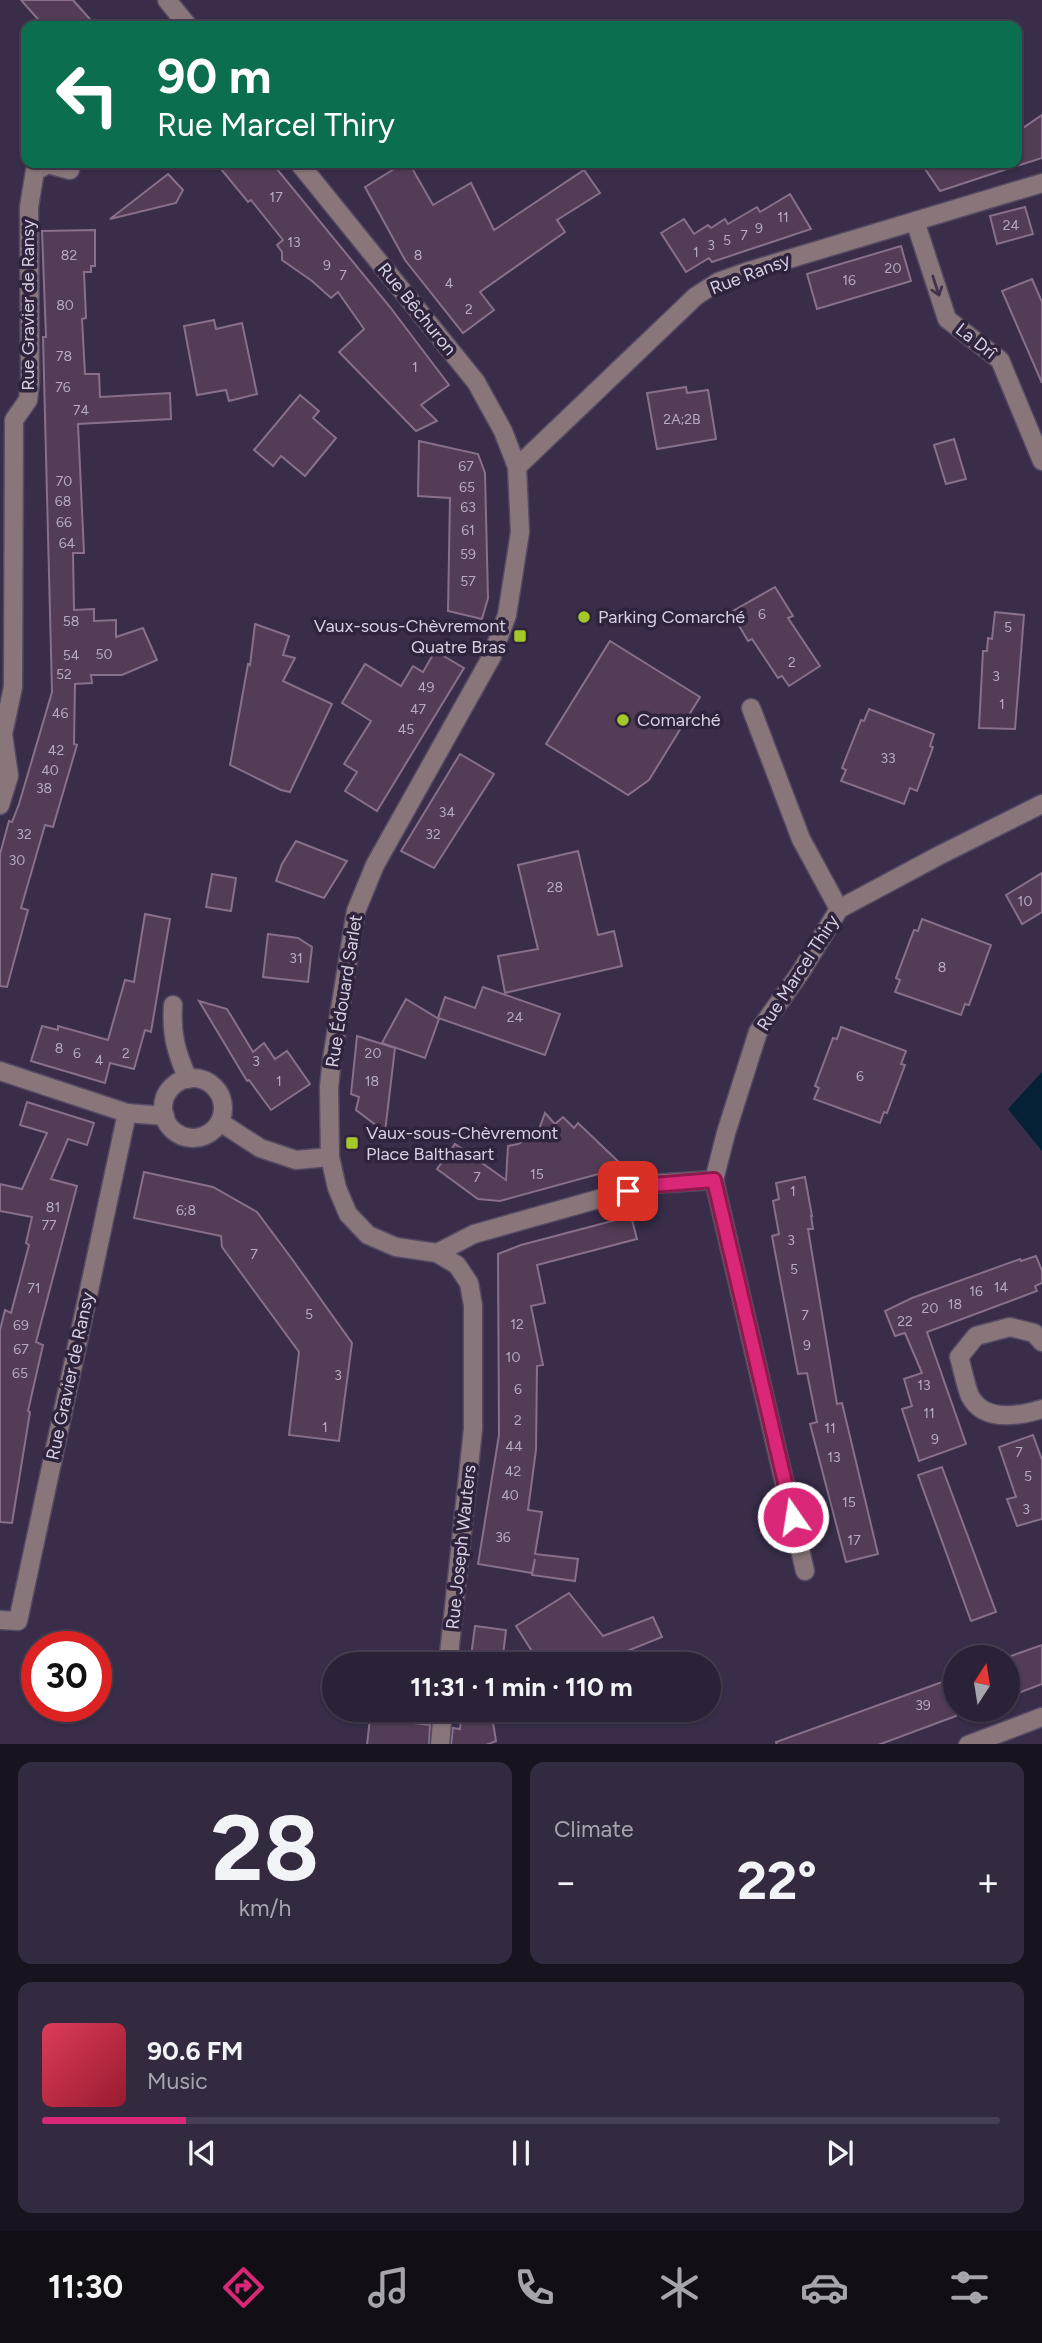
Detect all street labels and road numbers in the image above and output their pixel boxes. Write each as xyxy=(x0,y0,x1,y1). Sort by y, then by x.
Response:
street label: Rue Gravier de Ransy xyxy=(17,219,39,391)
street label: Rue Ransy xyxy=(707,249,794,299)
street label: Rue Bêchuron xyxy=(373,258,461,360)
street label: La Drî xyxy=(951,318,1002,365)
street label: Rue Marcel Thiry xyxy=(752,910,844,1035)
street label: Rue Édouard Sarlet xyxy=(321,913,367,1069)
street label: Rue Gravier de Ransy xyxy=(41,1289,99,1462)
street label: Rue Joseph Wauters xyxy=(441,1464,481,1630)

